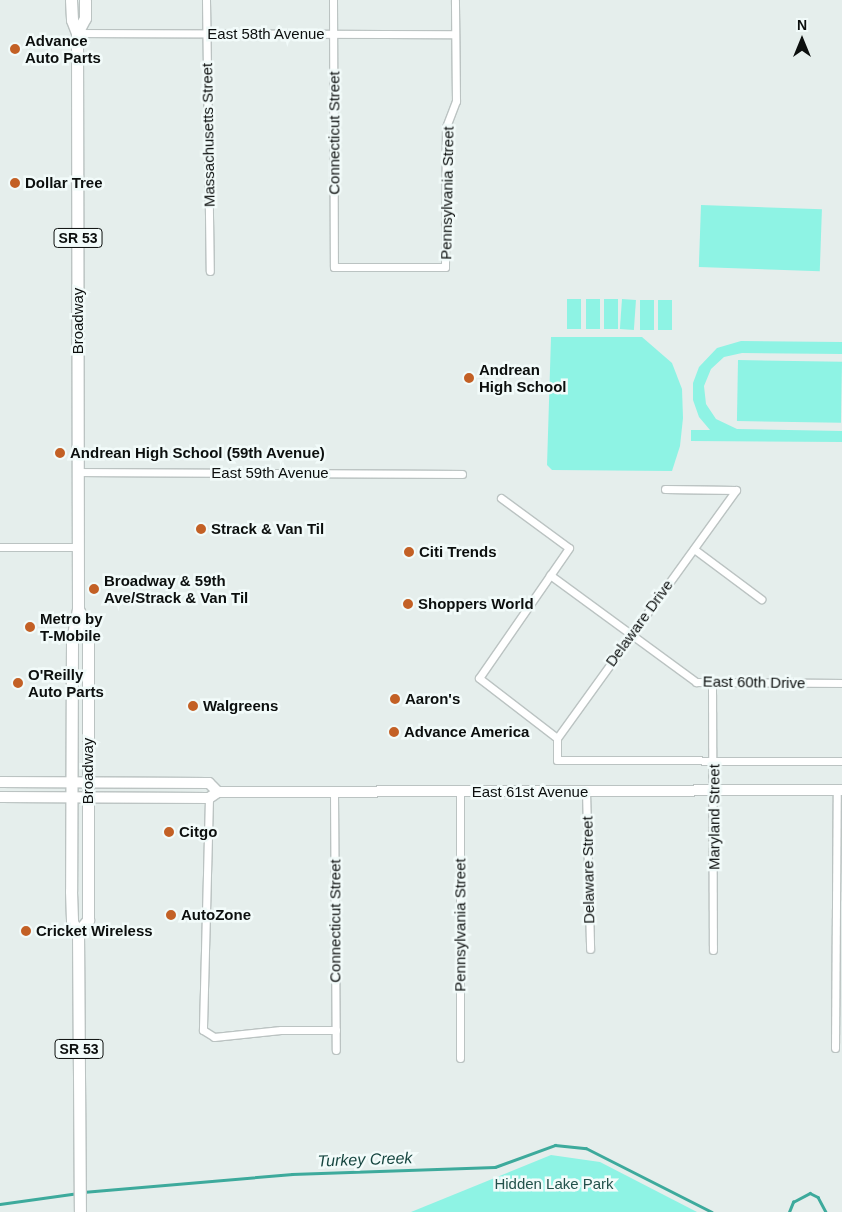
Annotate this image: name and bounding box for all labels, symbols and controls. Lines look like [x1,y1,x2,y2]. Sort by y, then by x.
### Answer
north arrow [777,15,827,65]
text: N [797,17,807,33]
street label: East 58th Avenue [207,25,325,43]
place label: Advance Auto Parts [25,31,101,66]
marker: Advance Auto Parts [9,43,21,55]
street label: Massachusetts Street [198,63,218,207]
street label: Connecticut Street [325,71,343,195]
street label: Pennsylvania Street [437,126,457,260]
place label: Dollar Tree [25,174,103,192]
marker: Dollar Tree [9,177,21,189]
road number: SR 53 [53,227,103,250]
street label: Broadway [69,288,87,354]
place label: Andrean High School [479,360,566,395]
marker: Andrean High School [463,372,475,384]
place label: Andrean High School (59th Avenue) [70,444,325,462]
marker: Andrean High School (59th Avenue) [54,447,66,459]
street label: East 59th Avenue [211,464,329,482]
place label: Strack & Van Til [211,520,324,538]
marker: Strack & Van Til [195,523,207,535]
place label: Citi Trends [419,543,497,561]
marker: Citi Trends [403,546,415,558]
place label: Broadway & 59th Ave/Strack & Van Til [104,571,248,606]
street label: Delaware Drive [602,576,676,670]
marker: Broadway & 59th Ave/Strack & Van Til [88,583,100,595]
place label: Shoppers World [418,595,534,613]
marker: Shoppers World [402,598,414,610]
place label: Metro by T-Mobile [40,609,103,644]
marker: Metro by T-Mobile [24,621,36,633]
place label: O'Reilly Auto Parts [28,665,104,700]
street label: East 60th Drive [703,672,805,692]
marker: O'Reilly Auto Parts [12,677,24,689]
place label: Aaron's [405,690,460,708]
marker: Aaron's [389,693,401,705]
place label: Walgreens [203,697,278,715]
marker: Walgreens [187,700,199,712]
place label: Advance America [404,723,530,741]
marker: Advance America [388,726,400,738]
street label: Broadway [79,738,97,804]
street label: Maryland Street [705,764,723,870]
street label: East 61st Avenue [471,783,589,801]
street label: Delaware Street [578,816,598,924]
place label: Citgo [179,823,217,841]
marker: Citgo [163,826,175,838]
street label: Pennsylvania Street [451,858,469,992]
street label: Connecticut Street [326,859,344,983]
place label: AutoZone [181,906,251,924]
marker: AutoZone [165,909,177,921]
place label: Cricket Wireless [36,922,153,940]
marker: Cricket Wireless [20,925,32,937]
road number: SR 53 [54,1038,104,1060]
water label: Turkey Creek [317,1149,413,1171]
park label: Hidden Lake Park [494,1175,614,1193]

